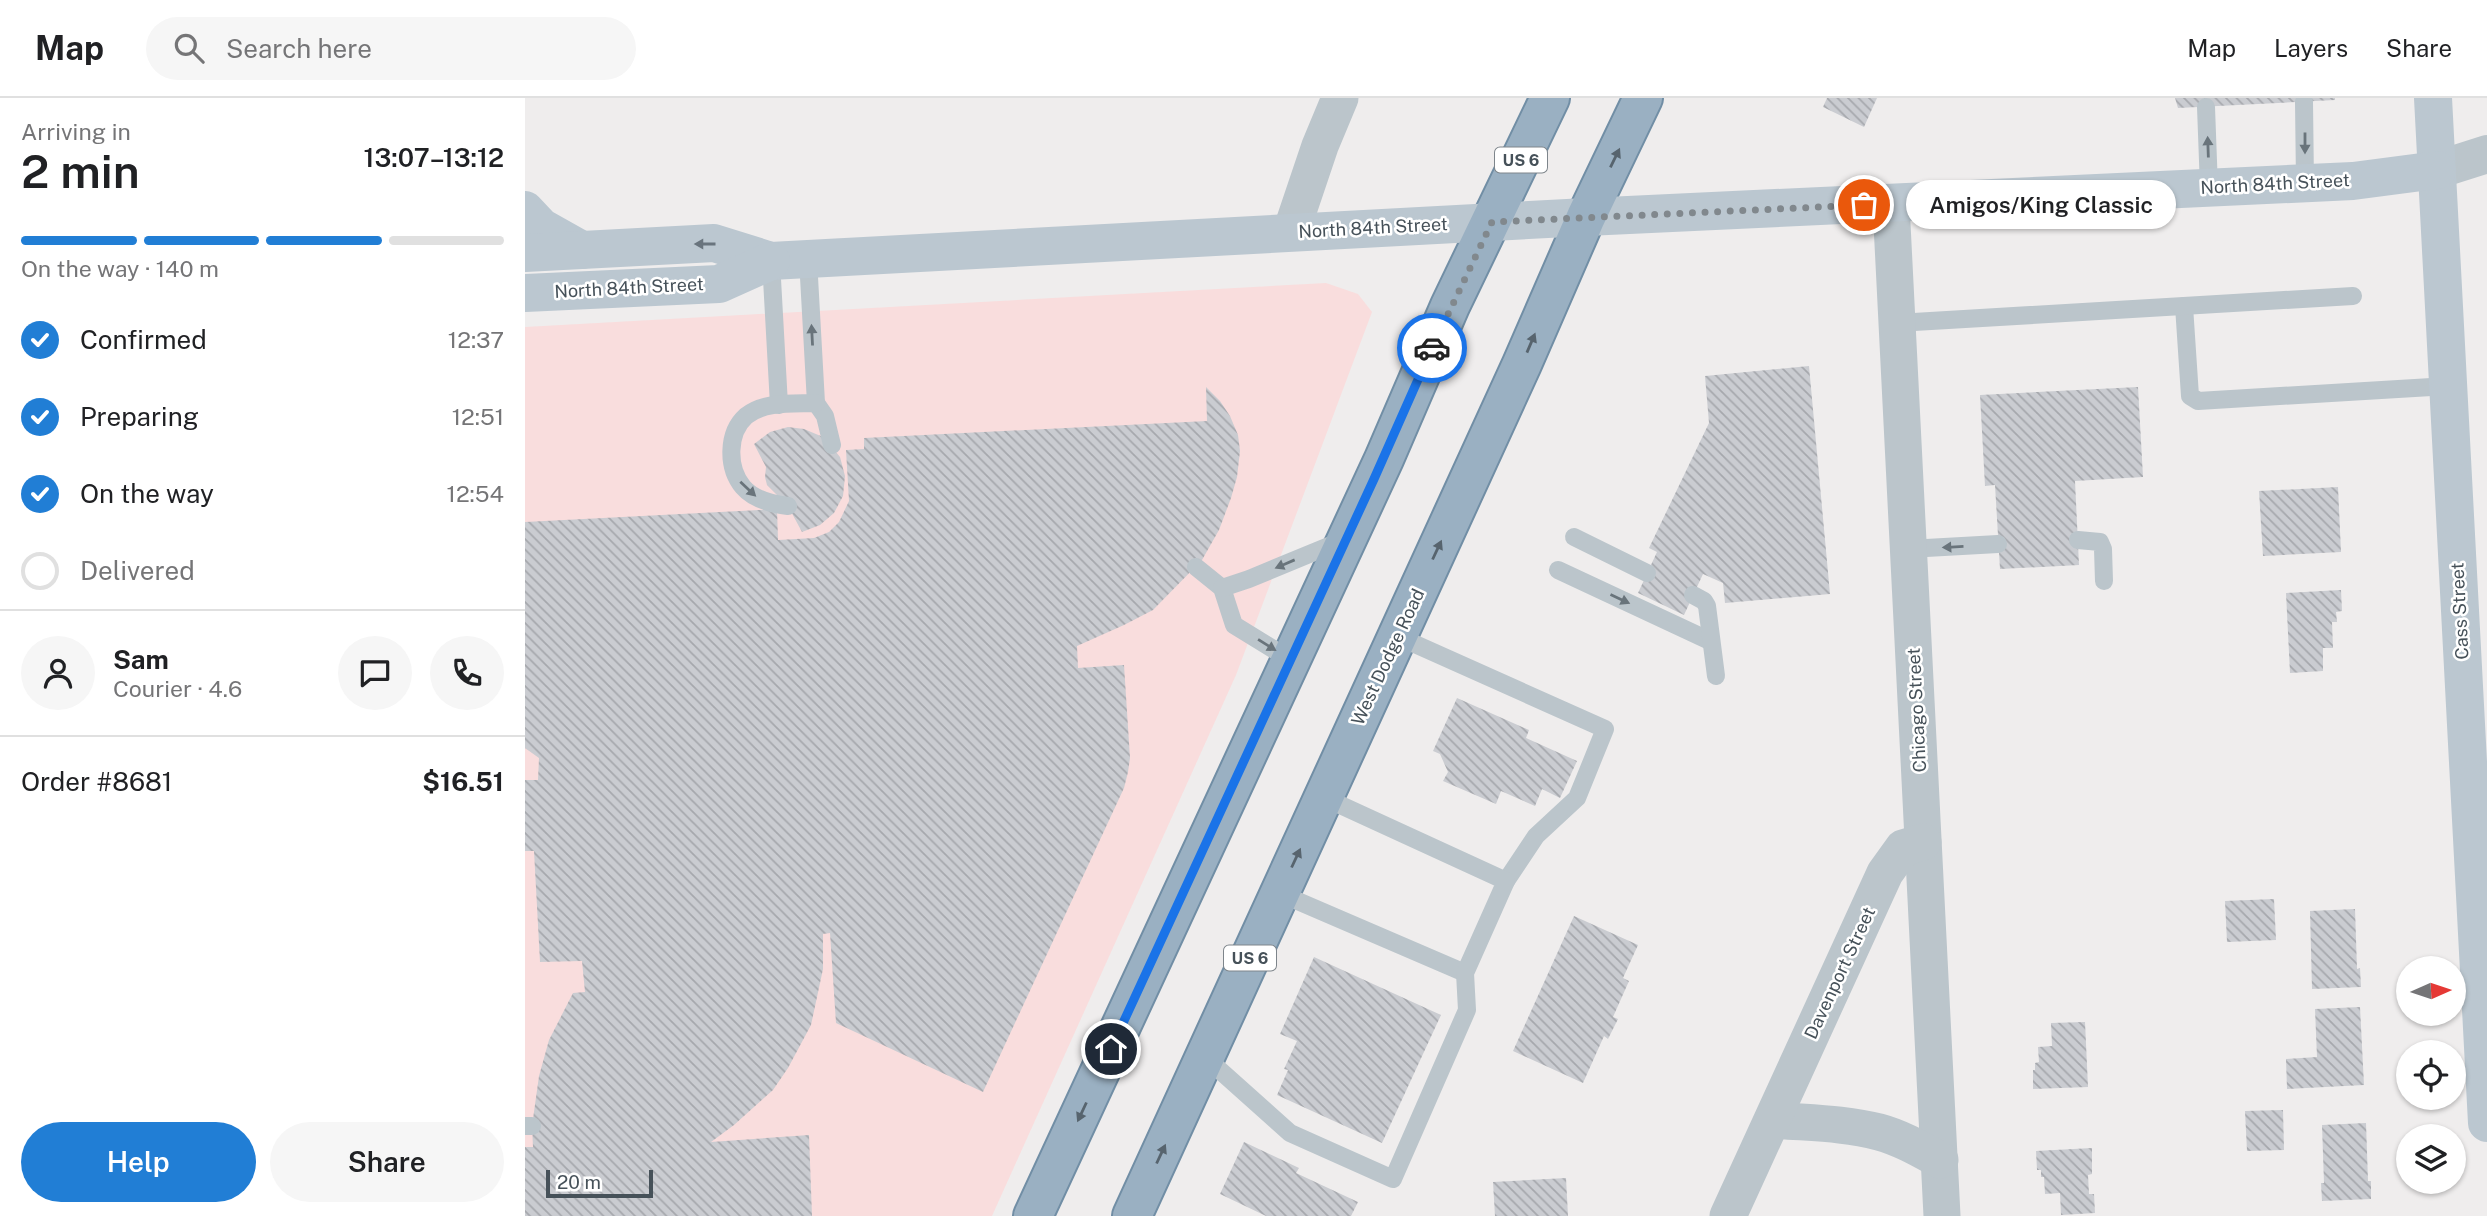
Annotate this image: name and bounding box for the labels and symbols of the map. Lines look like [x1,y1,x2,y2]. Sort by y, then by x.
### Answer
one-way arrow [2299,132,2311,154]
one-way arrow [2202,136,2213,158]
road number: US 6 [1495,148,1547,172]
one-way arrow [1609,148,1620,168]
street label: North 84th Street [2200,169,2350,198]
pin [1834,175,1894,235]
callout: Amigos/King Classic [1906,180,2175,230]
street label: North 84th Street [1298,213,1448,242]
one-way arrow [694,238,716,250]
street label: North 84th Street [554,273,704,302]
courier [1397,313,1467,383]
one-way arrow [807,324,818,346]
one-way arrow [1526,332,1537,353]
one-way arrow [739,481,756,497]
one-way arrow [1431,540,1443,560]
one-way arrow [1942,541,1964,552]
one-way arrow [1274,559,1295,570]
street label: Cass Street [2446,562,2473,660]
street label: West Dodge Road [1347,585,1428,728]
one-way arrow [1610,593,1630,605]
one-way arrow [1257,638,1277,651]
street label: Chicago Street [1903,647,1930,773]
one-way arrow [1290,848,1302,868]
street label: Davenport Street [1800,903,1879,1042]
road number: US 6 [1224,946,1276,971]
north arrow [2396,956,2466,1026]
pin [1081,1019,1141,1079]
one-way arrow [1076,1102,1088,1122]
one-way arrow [1155,1144,1167,1164]
scale bar [546,1167,653,1199]

